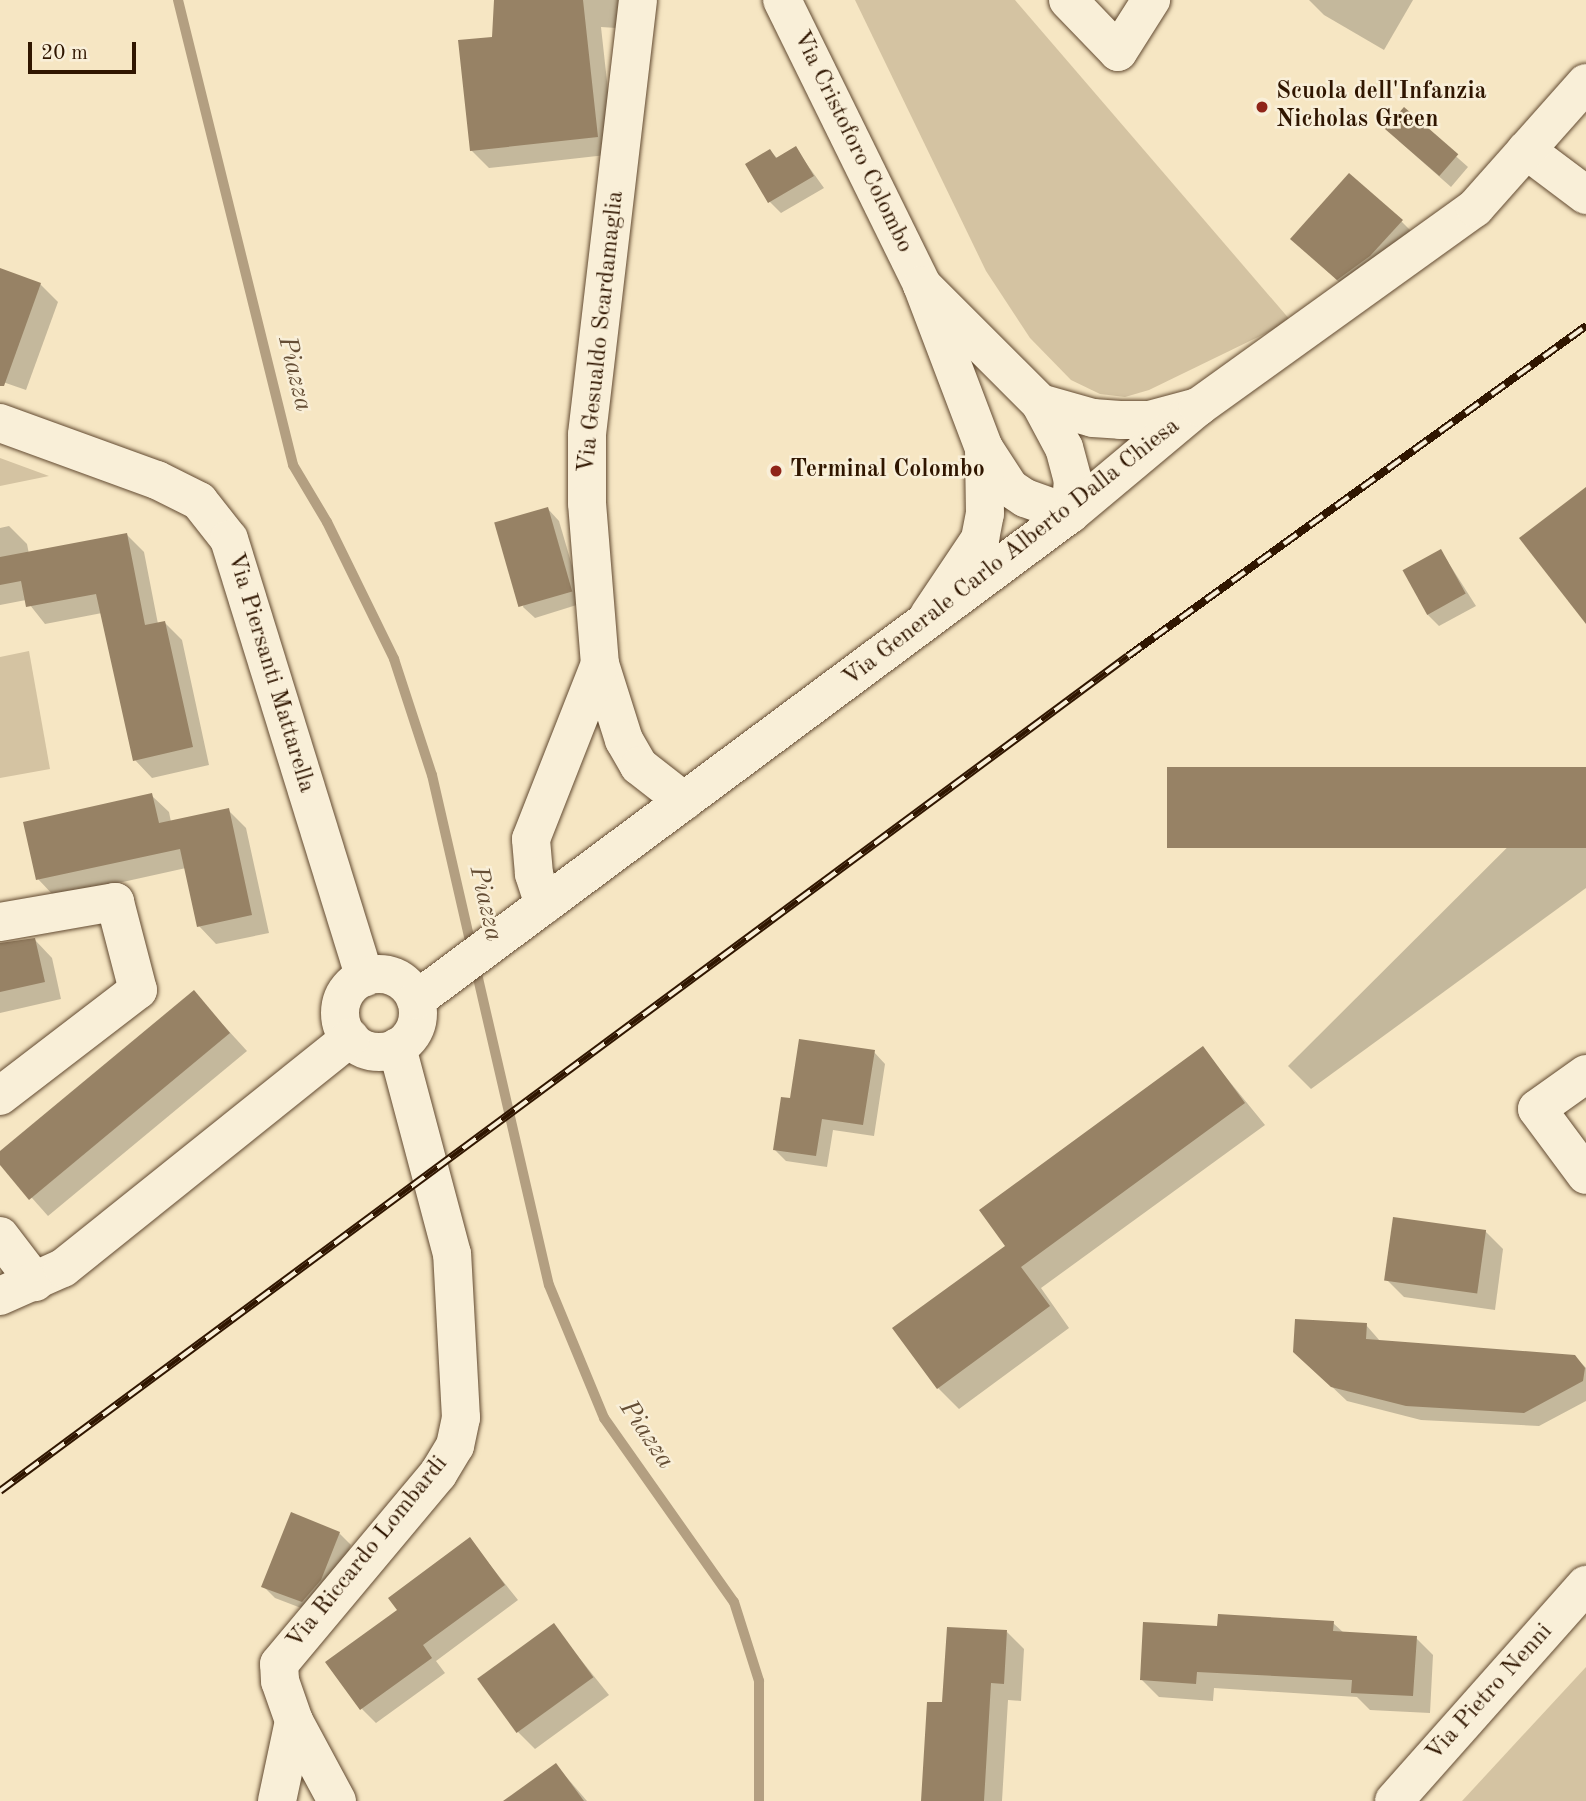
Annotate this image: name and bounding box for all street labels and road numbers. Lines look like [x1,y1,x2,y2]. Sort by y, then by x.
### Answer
street label: Via Cristoforo Colombo [786,26,918,258]
street label: Via Gesualdo Scardamaglia [573,189,631,475]
street label: Via Generale Carlo Alberto Dalla Chiesa [838,412,1186,694]
street label: Via Piersanti Mattarella [220,550,320,796]
street label: Via Riccardo Lombardi [281,1451,455,1655]
street label: Via Pietro Nenni [1421,1618,1559,1768]

